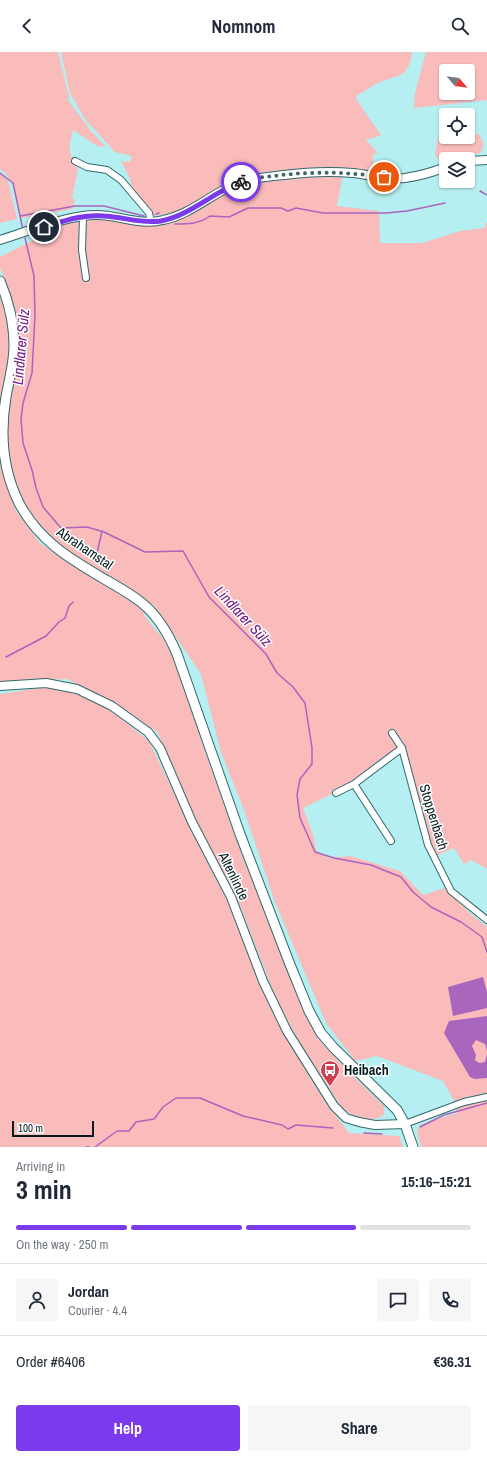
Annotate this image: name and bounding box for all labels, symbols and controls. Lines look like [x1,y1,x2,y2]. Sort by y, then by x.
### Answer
text: Nomnom [212,14,275,39]
icon: back [16,15,38,37]
icon: search [449,15,471,37]
north arrow [439,64,475,100]
map controls [439,64,475,188]
button: locate [439,108,475,144]
button: layers [439,152,475,188]
pin [367,160,401,194]
courier [221,162,261,202]
icon: bag [373,166,395,188]
icon: bike [230,171,252,193]
pin [27,210,61,244]
icon: home [33,216,55,238]
water label: Lindlarer Sülz [7,307,34,386]
street label: Abrahamstal [52,522,117,573]
water label: Lindlarer Sülz [210,581,277,651]
street label: Stoppenbach [416,782,452,852]
street label: Altenlinde [214,848,253,903]
bus stop icon: Heibach [319,1059,341,1087]
place label: Heibach [344,1061,389,1079]
scale bar [12,1119,94,1138]
text: 100 m [18,1121,43,1135]
text: Arriving in [16,1158,65,1175]
text: 15:16–15:21 [401,1171,471,1192]
text: 3 min [16,1172,72,1207]
text: On the way · 250 m [16,1236,108,1253]
button: person [16,1279,58,1321]
button: chat [377,1279,419,1321]
button: phone [429,1279,471,1321]
text: Jordan [68,1281,109,1302]
text: Courier · 4.4 [68,1302,127,1319]
text: Order #6406 [16,1351,85,1372]
text: €36.31 [433,1351,471,1372]
button: Help [16,1405,240,1451]
button: Share [248,1405,471,1451]

